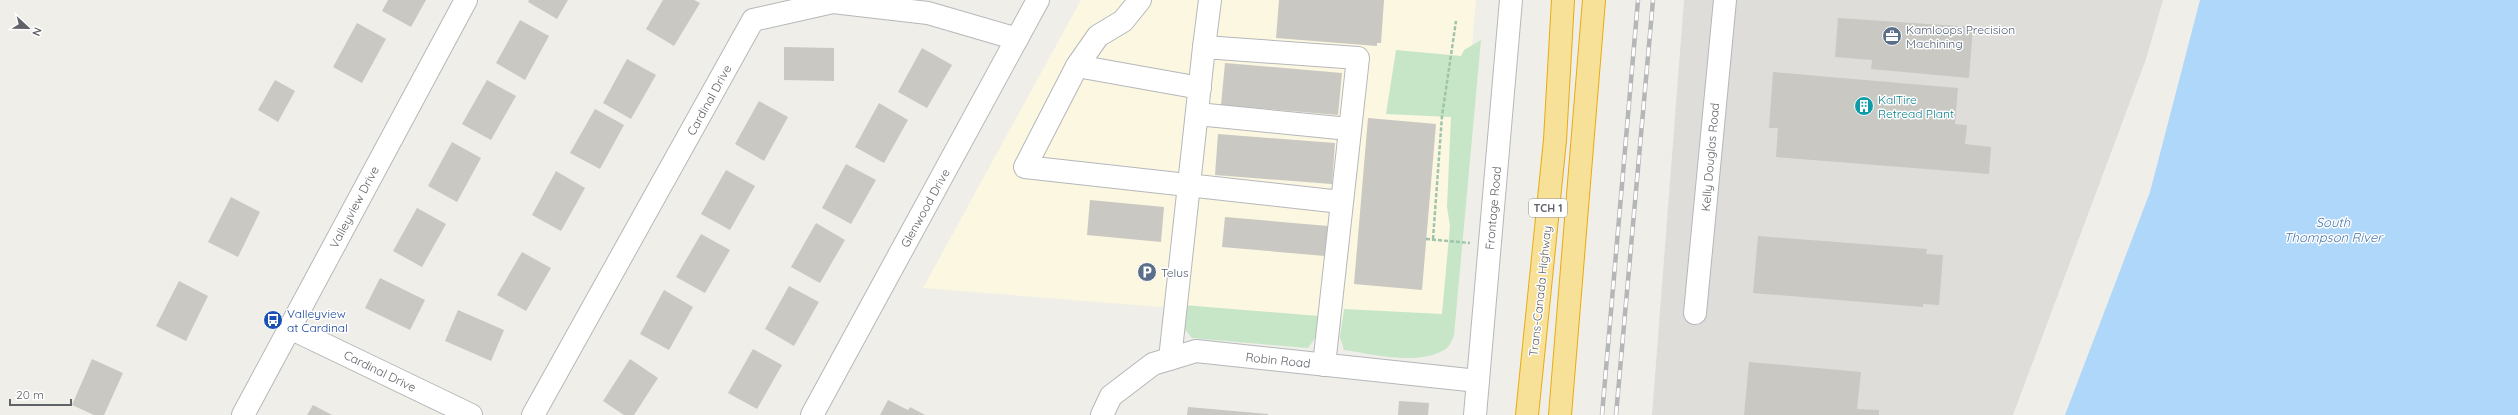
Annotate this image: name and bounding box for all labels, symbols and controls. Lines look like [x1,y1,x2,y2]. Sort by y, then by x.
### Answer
north arrow [8,8,48,48]
place label: Kamloops Precision Machining [1906,22,2015,51]
text: N [29,25,45,38]
office icon: Kamloops Precision Machining [1881,25,1903,47]
street label: Cardinal Drive [683,62,735,138]
place label: KalTire Retread Plant [1878,92,1954,121]
building icon: KalTire Retread Plant [1853,95,1875,117]
street label: Kelly Douglas Road [1698,102,1722,212]
street label: Valleyview Drive [326,163,382,251]
street label: Glenwood Drive [897,166,953,250]
street label: Frontage Road [1482,166,1504,250]
road number: TCH 1 [1529,199,1567,217]
water label: South Thompson River [2284,214,2384,245]
street label: Trans-Canada Highway [1526,225,1554,357]
parking icon: Telus [1136,261,1158,283]
place label: Telus [1161,265,1189,280]
place label: Valleyview at Cardinal [287,306,348,335]
bus stop icon: Valleyview at Cardinal [262,309,284,331]
street label: Cardinal Drive [341,347,419,395]
street label: Robin Road [1245,349,1311,371]
scale bar [10,381,71,407]
text: 20 m [16,387,44,402]

